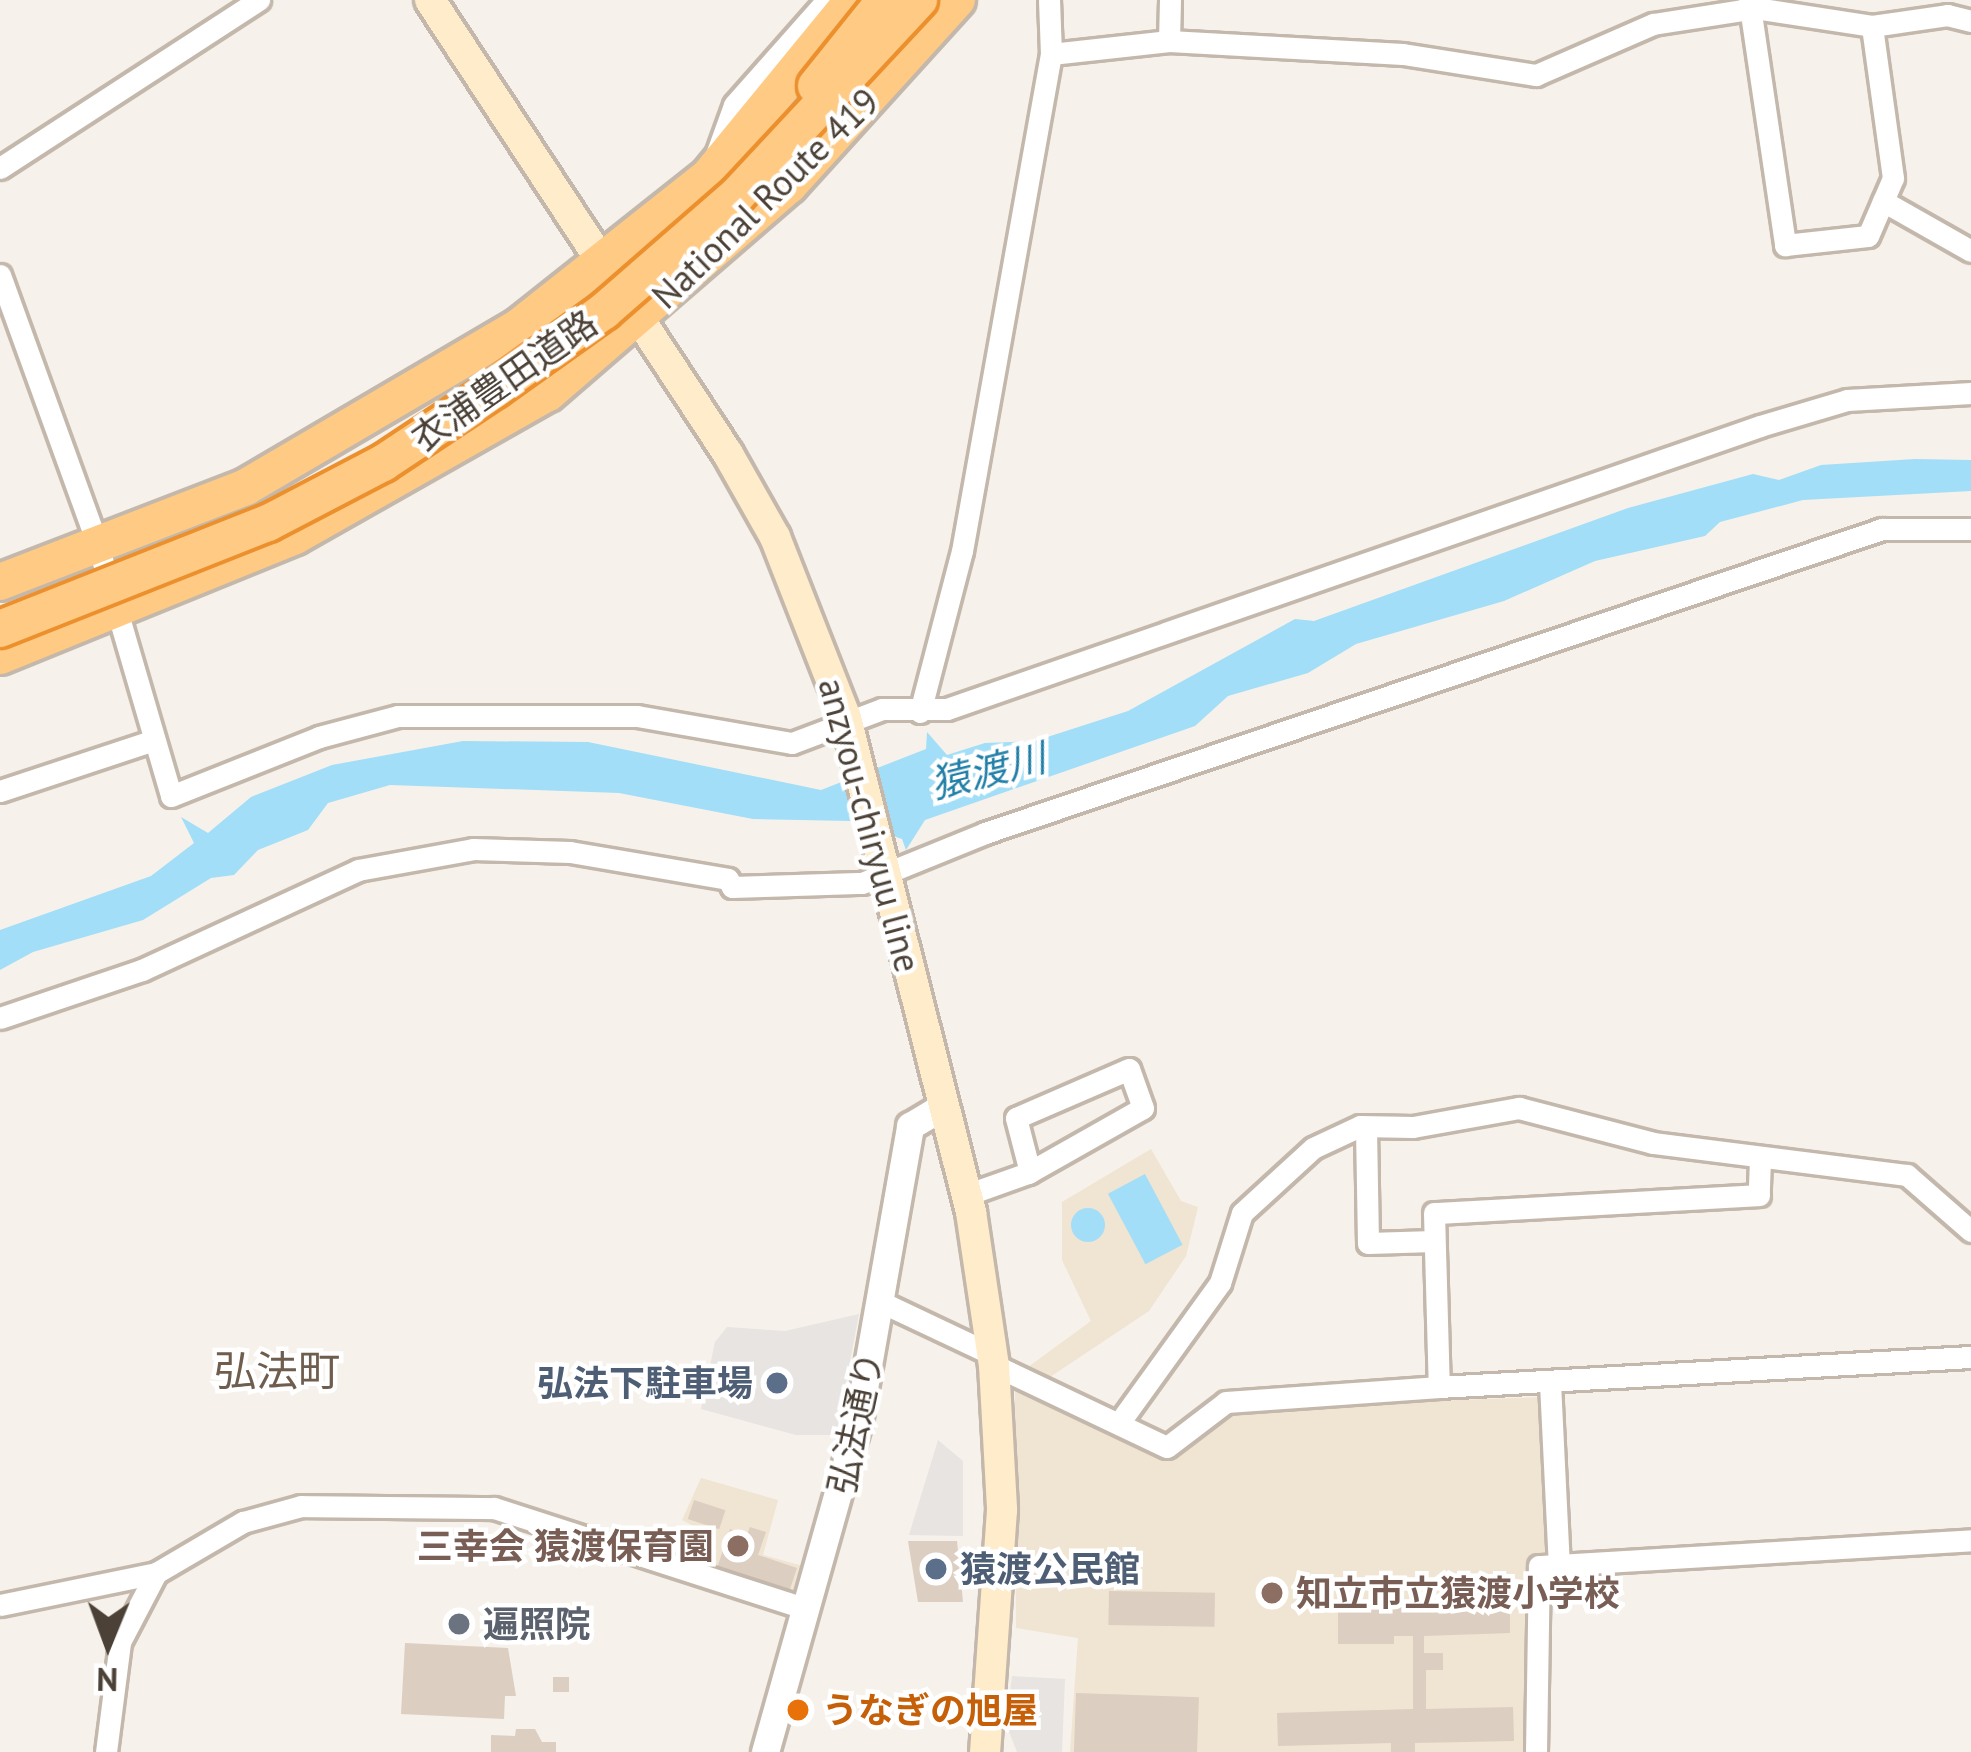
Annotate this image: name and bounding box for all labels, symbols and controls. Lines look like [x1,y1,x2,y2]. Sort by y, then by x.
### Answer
street label: National Route 419 [643,79,887,317]
street label: 衣浦豊田道路 [403,300,605,460]
street label: anzyou-chiryuu line [810,673,930,977]
water label: 猿渡川 [926,734,1050,808]
district label: 弘法町 [214,1346,340,1396]
street label: 弘法通り [819,1348,891,1498]
place label: 弘法下駐車場 [537,1361,753,1405]
marker: 弘法下駐車場 [764,1370,790,1396]
place label: 三幸会 猿渡保育園 [417,1524,714,1568]
marker: 三幸会 猿渡保育園 [725,1533,751,1559]
place label: 猿渡公民館 [960,1547,1140,1591]
marker: 猿渡公民館 [923,1556,949,1582]
place label: 知立市立猿渡小学校 [1296,1571,1620,1615]
marker: 知立市立猿渡小学校 [1259,1580,1285,1606]
north arrow [48,1584,168,1704]
place label: 遍照院 [483,1602,591,1646]
marker: 遍照院 [446,1611,472,1637]
text: N [96,1659,119,1702]
place label: うなぎの旭屋 [822,1688,1038,1732]
marker: うなぎの旭屋 [785,1697,811,1723]

